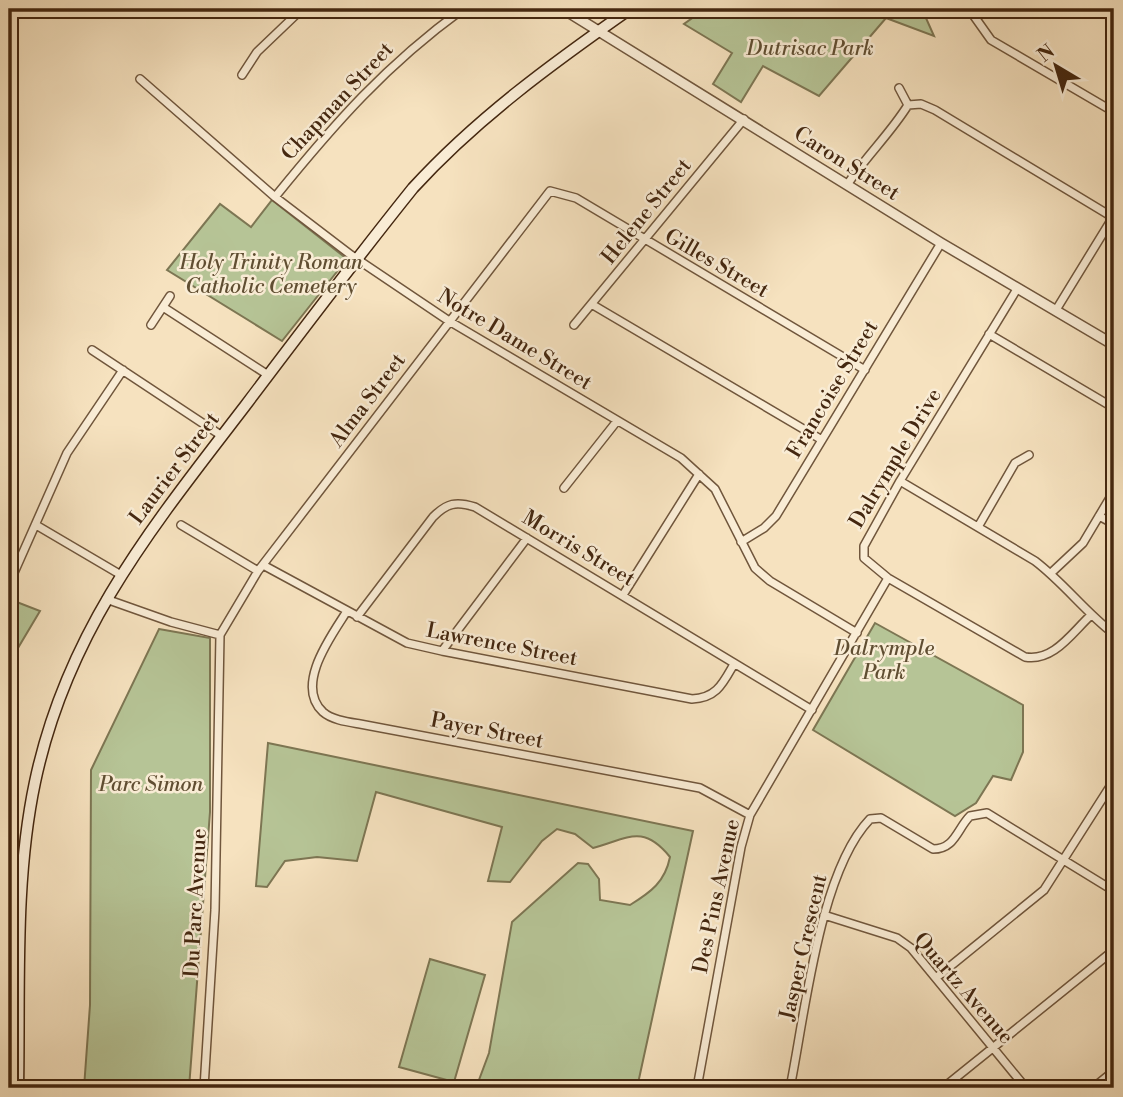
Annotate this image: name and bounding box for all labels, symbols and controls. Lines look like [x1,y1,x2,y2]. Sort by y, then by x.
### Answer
north arrow [1021,32,1092,102]
park label: Dutrisac Park [745,36,874,62]
street label: Chapman Street [276,37,400,166]
text: N [1033,39,1059,67]
street label: Caron Street [789,121,905,207]
street label: Helene Street [596,153,698,270]
street label: Gilles Street [660,224,774,304]
park label: Holy Trinity Roman Catholic Cemetery [178,250,363,300]
street label: Notre Dame Street [433,283,597,397]
street label: Francoise Street [781,315,885,463]
street label: Alma Street [323,348,412,454]
street label: Dalrymple Drive [844,384,948,533]
street label: Laurier Street [124,407,226,530]
street label: Morris Street [517,505,640,593]
street label: Lawrence Street [424,618,580,672]
park label: Dalrymple Park [833,636,934,686]
street label: Payer Street [428,707,546,755]
park label: Parc Simon [98,772,204,798]
street label: Des Pins Avenue [688,817,746,976]
street label: Du Parc Avenue [179,828,213,978]
street label: Jasper Crescent [774,871,834,1024]
street label: Quartz Avenue [908,927,1019,1050]

